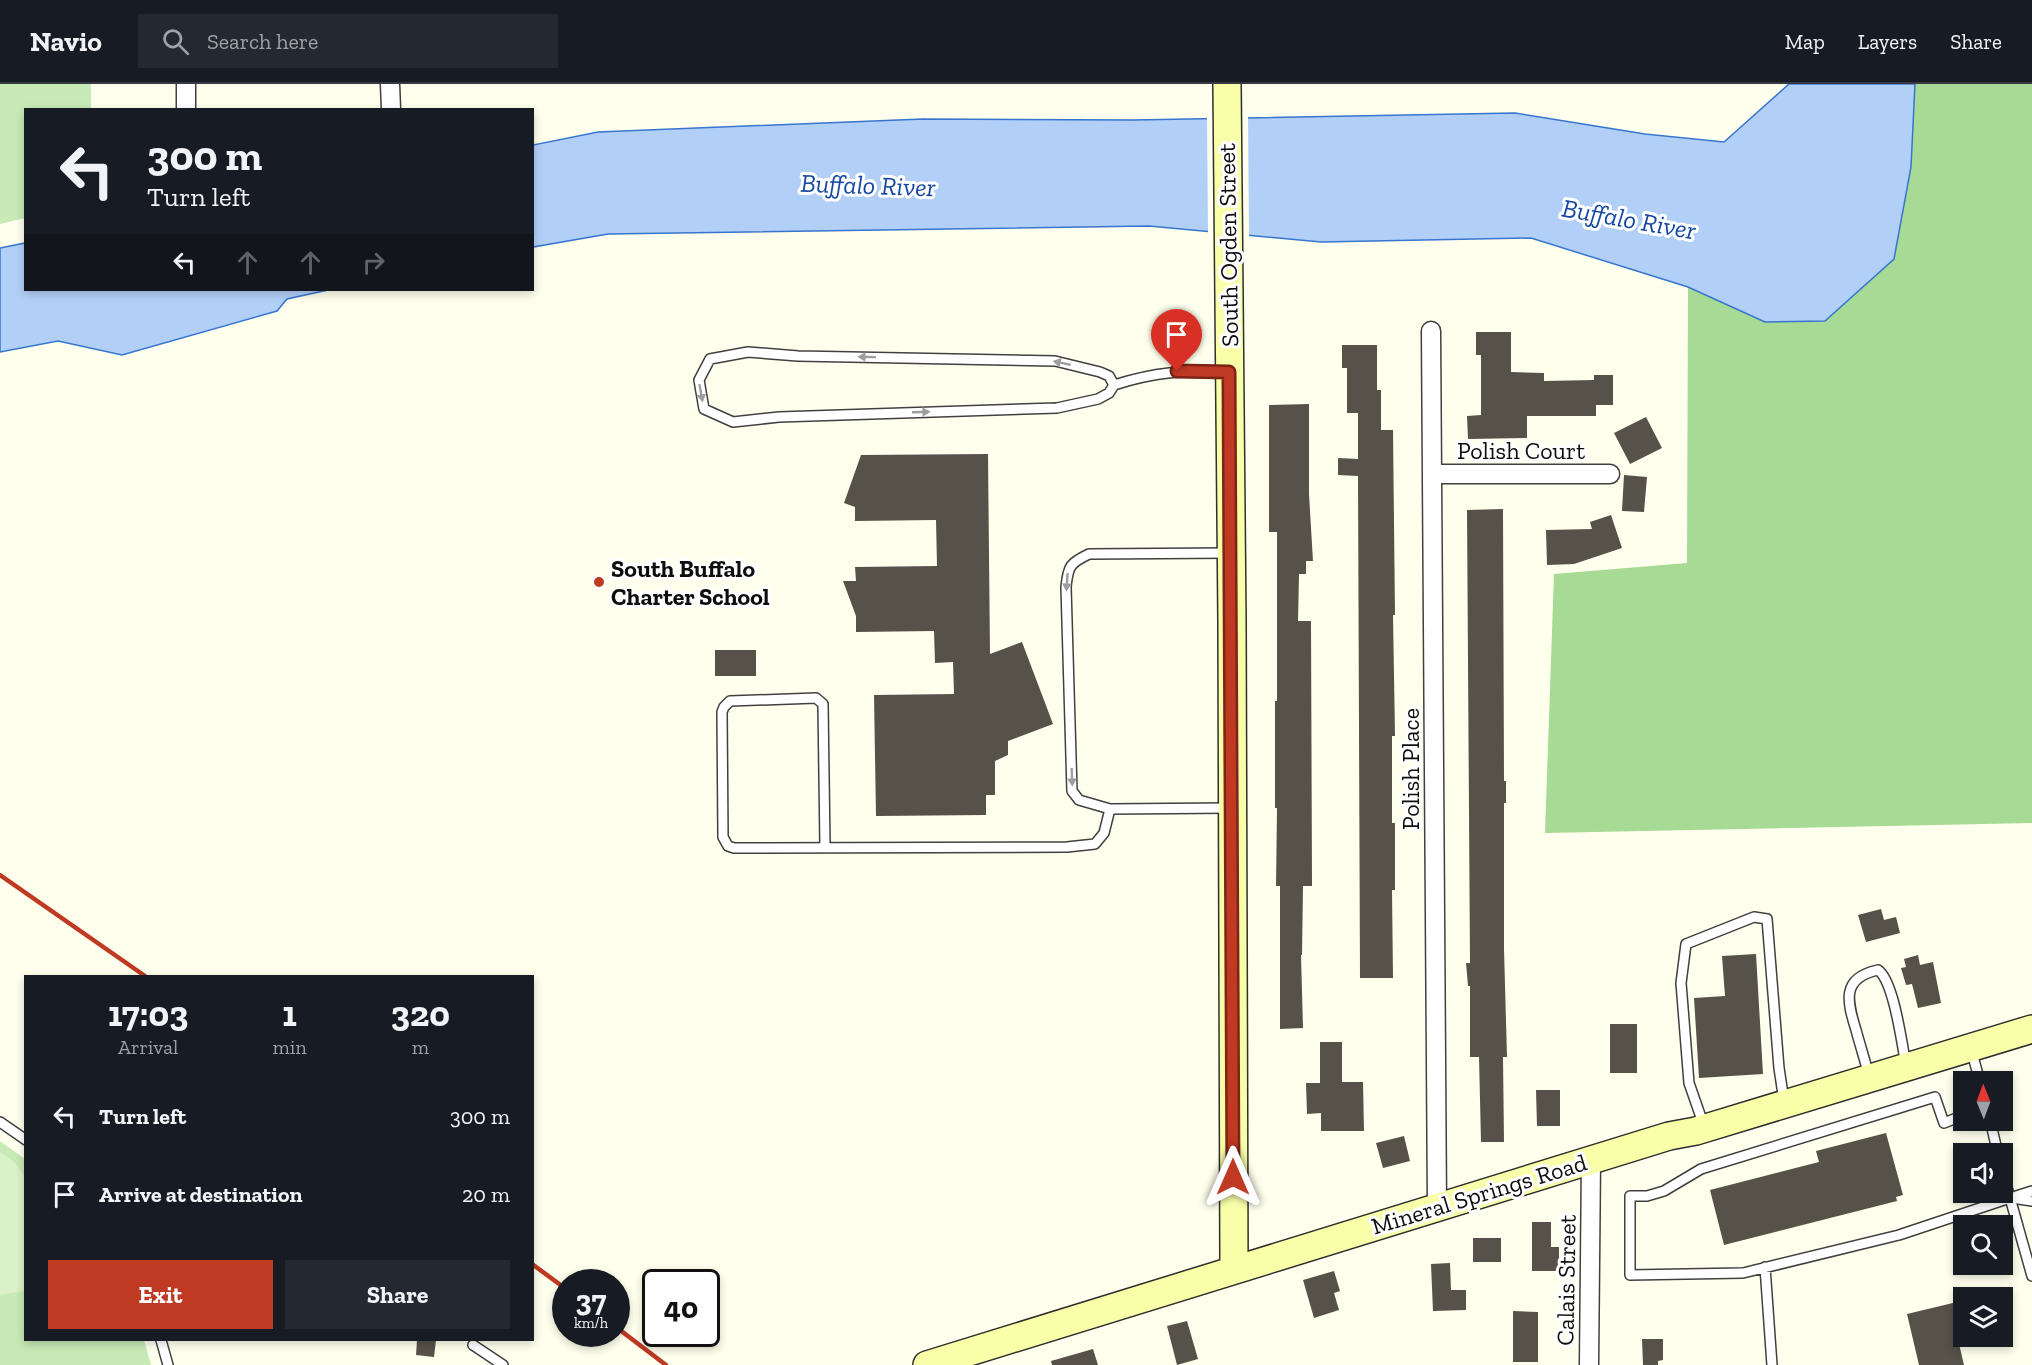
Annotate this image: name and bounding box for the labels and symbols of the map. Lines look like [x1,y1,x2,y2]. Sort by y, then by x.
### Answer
street label: South Ogden Street [1212,143,1244,347]
water label: Buffalo River [800,167,936,203]
water label: Buffalo River [1560,192,1698,247]
pin [1151,309,1202,371]
one-way arrow [858,352,877,362]
one-way arrow [1052,358,1071,367]
one-way arrow [697,383,706,402]
one-way arrow [911,408,930,417]
street label: Polish Court [1457,436,1585,465]
place label: South Buffalo Charter School [611,554,770,611]
one-way arrow [1062,572,1071,591]
marker: South Buffalo Charter School [592,575,606,589]
street label: Polish Place [1396,708,1425,830]
one-way arrow [1067,767,1076,786]
north arrow [1953,1071,2013,1131]
position arrow [1201,1145,1265,1209]
street label: Mineral Springs Road [1368,1147,1590,1241]
street label: Calais Street [1550,1214,1582,1346]
speed limit sign: 40 [642,1269,720,1347]

